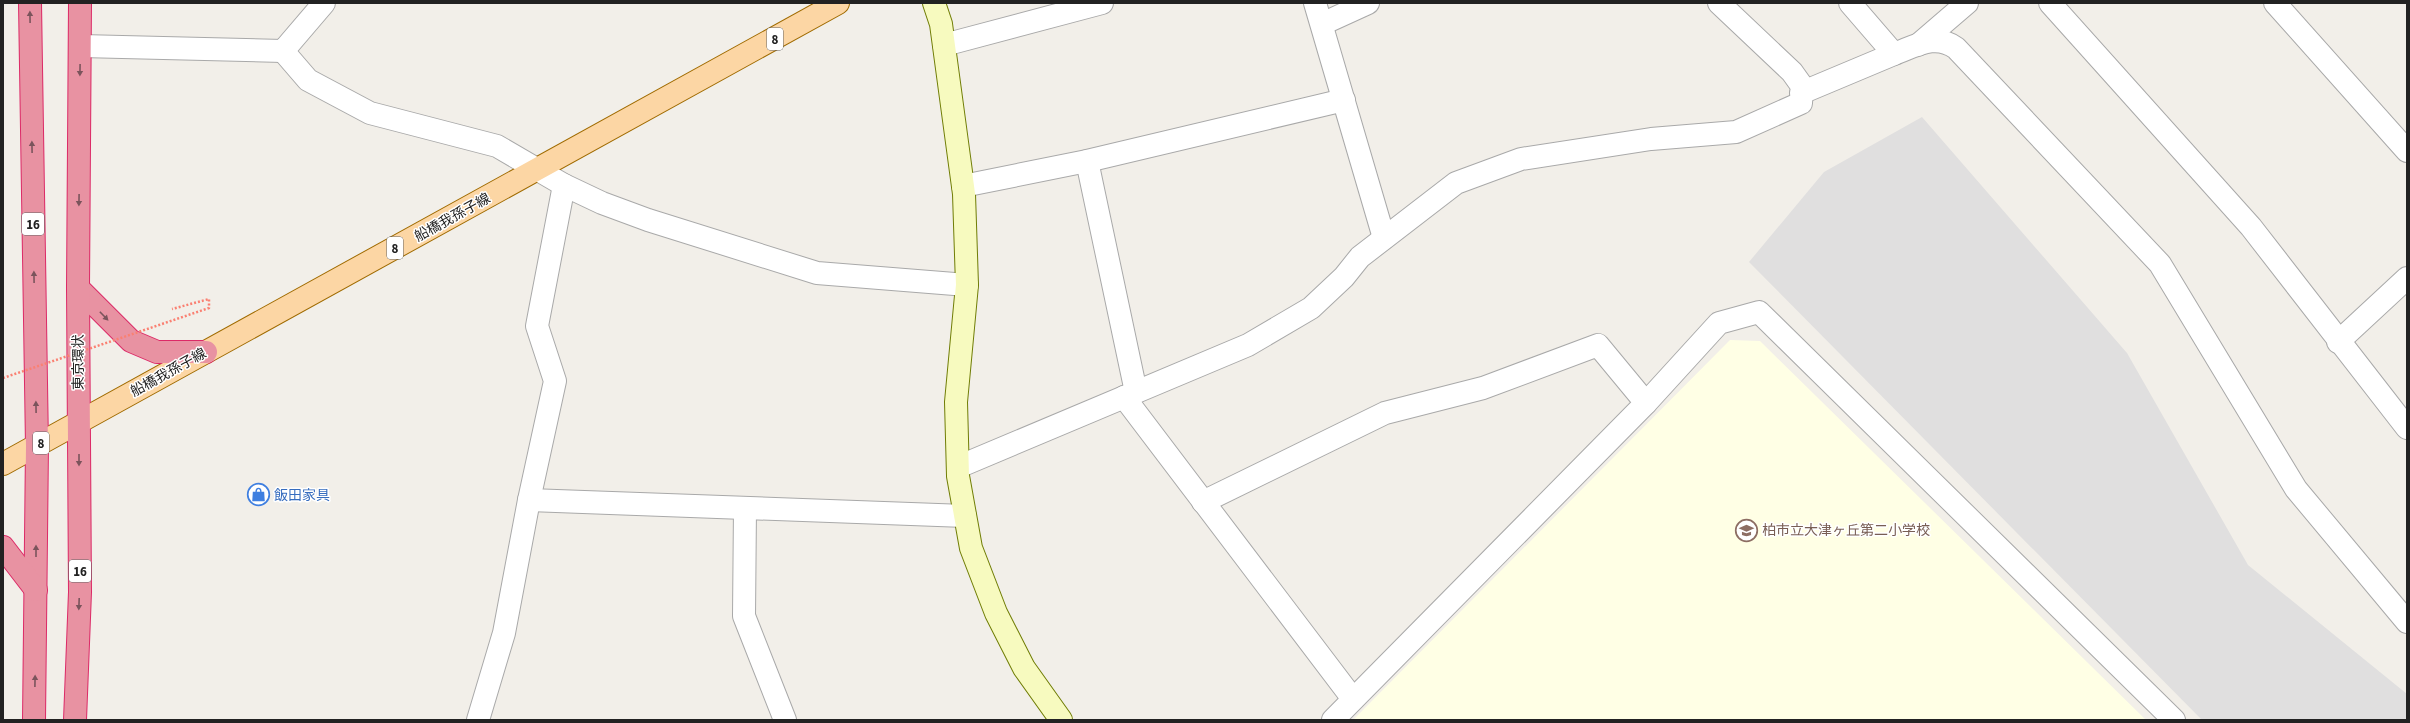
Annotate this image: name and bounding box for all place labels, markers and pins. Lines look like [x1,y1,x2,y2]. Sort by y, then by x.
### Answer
shop icon: 飯田家具 [246,482,272,508]
place label: 飯田家具 [274,486,330,506]
school or university icon: 柏市立大津ヶ丘第二小学校 [1734,517,1760,543]
place label: 柏市立大津ヶ丘第二小学校 [1762,521,1930,541]

